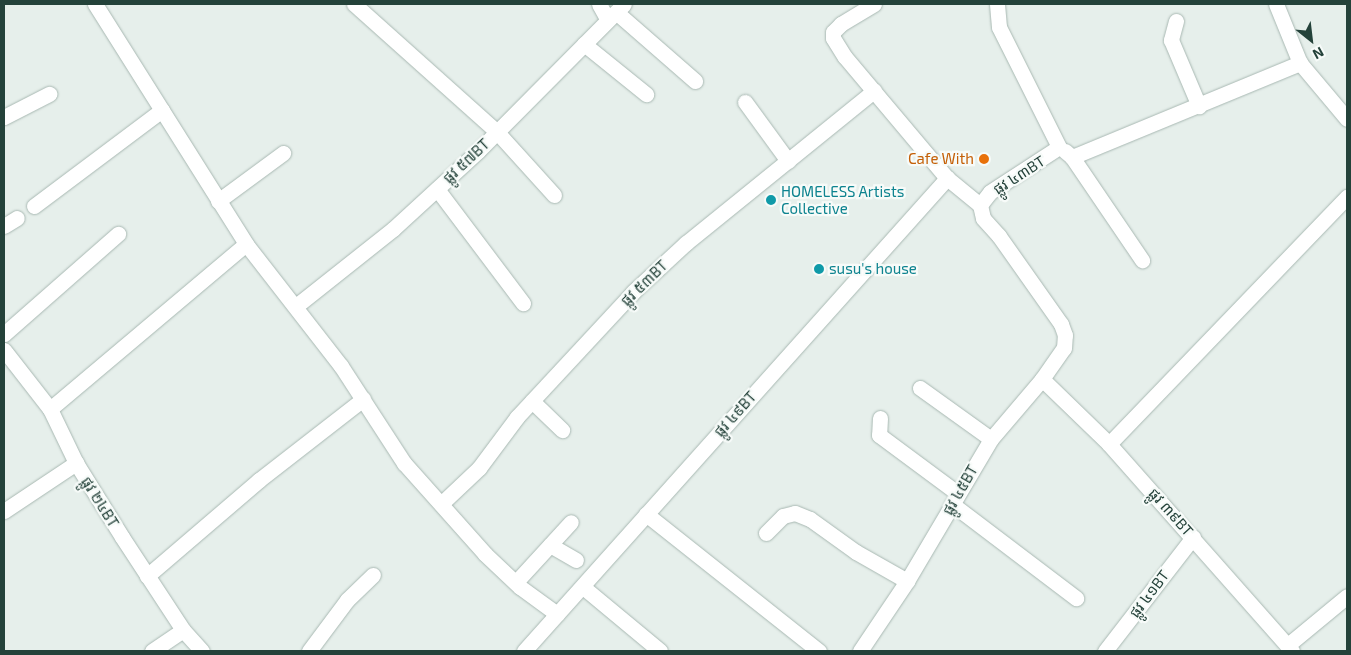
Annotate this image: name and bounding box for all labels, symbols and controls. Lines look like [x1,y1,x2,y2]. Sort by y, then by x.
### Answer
north arrow [1286,15,1336,65]
text: N [1310,44,1327,63]
street label: ផ្លូវ ៥៧BT [439,135,493,187]
place label: Cafe With [908,150,974,168]
street label: ផ្លូវ ៤៣BT [990,152,1048,198]
marker: Cafe With [978,153,990,165]
place label: HOMELESS Artists Collective [781,182,905,217]
marker: HOMELESS Artists Collective [765,194,777,206]
street label: ផ្លូវ ៥៣BT [617,256,671,310]
place label: susu's house [829,260,917,278]
marker: susu's house [813,263,825,275]
street label: ផ្លូវ ៤៩BT [710,388,760,440]
street label: ផ្លូវ ៤៥BT [939,462,981,518]
street label: ផ្លូវ ២៤BT [77,473,123,531]
street label: ផ្លូវ ៣៩BT [1145,484,1197,540]
street label: ផ្លូវ ៤១BT [1125,567,1173,621]

